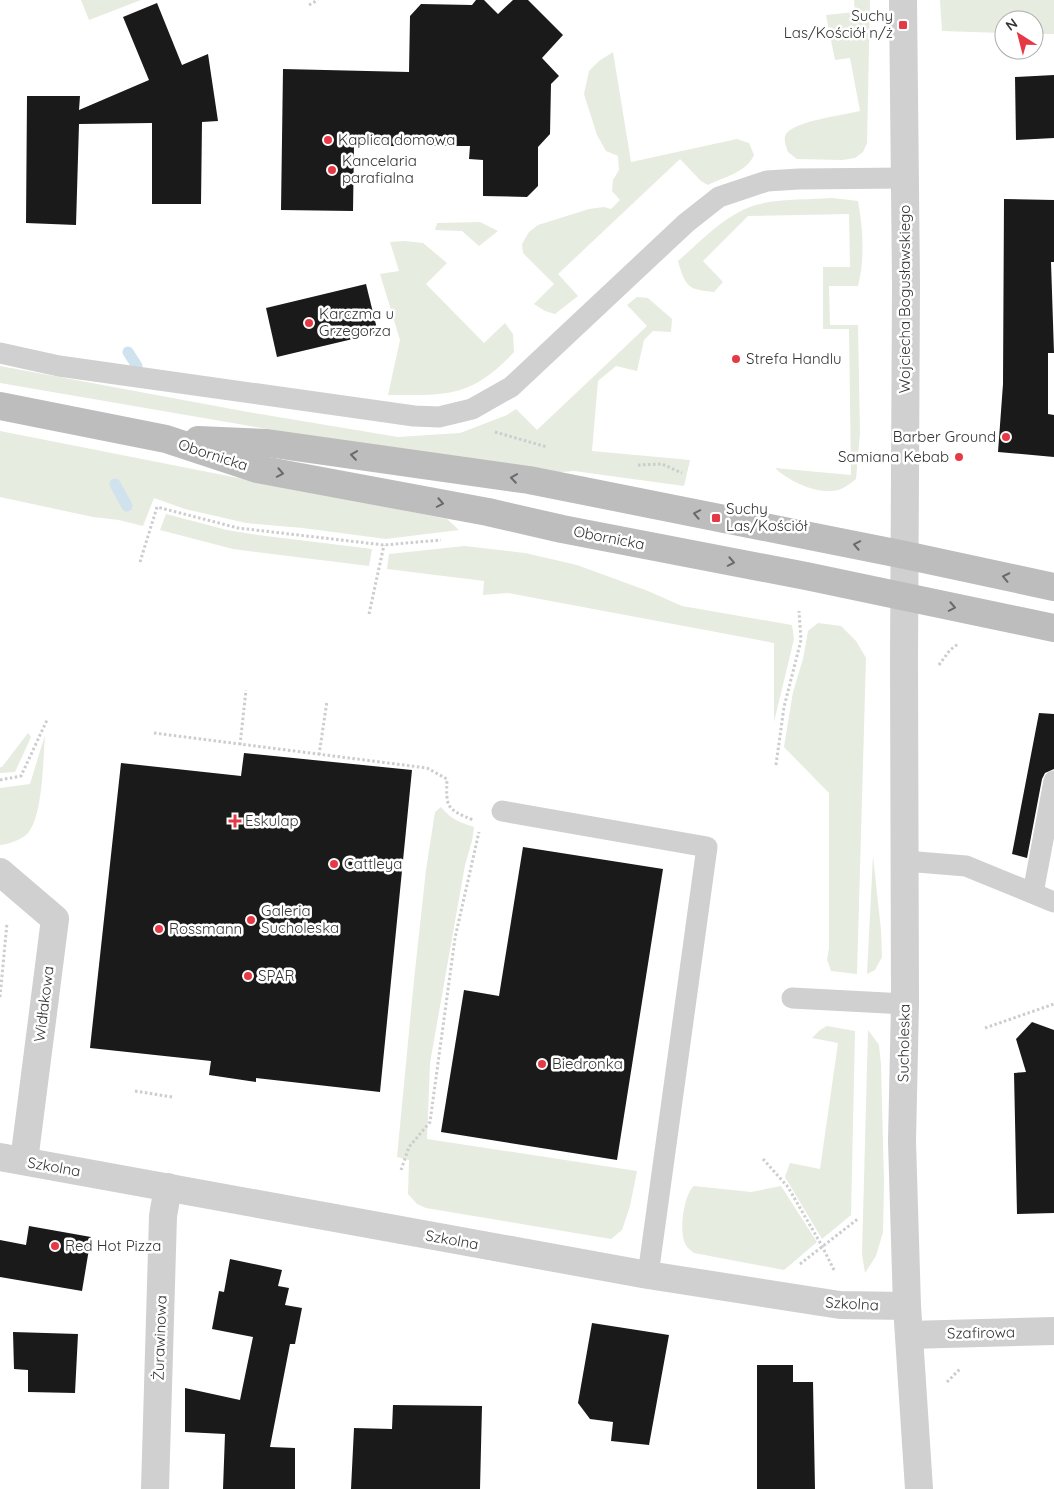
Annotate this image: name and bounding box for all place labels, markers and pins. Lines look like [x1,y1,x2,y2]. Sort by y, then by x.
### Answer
place label: Suchy Las/Kościół n/ż [784,6,893,42]
marker: Suchy Las/Kościół n/ż [897,19,909,31]
place label: Kaplica domowa [338,130,455,149]
marker: Kaplica domowa [322,134,334,146]
place label: Kancelaria parafialna [342,151,417,187]
marker: Kancelaria parafialna [326,164,338,176]
place label: Karczma u Grzegorza [319,304,394,340]
marker: Karczma u Grzegorza [303,317,315,329]
place label: Strefa Handlu [746,349,842,368]
marker: Strefa Handlu [730,353,742,365]
place label: Barber Ground [893,427,996,446]
marker: Barber Ground [1000,431,1012,443]
place label: Samiana Kebab [838,447,949,466]
marker: Samiana Kebab [953,451,965,463]
place label: Suchy Las/Kościół [726,499,808,535]
marker: Suchy Las/Kościół [710,512,722,524]
place label: Eskulap [245,811,299,830]
marker: Eskulap [229,815,241,827]
place label: Cattleya [344,854,402,873]
marker: Cattleya [328,858,340,870]
place label: Galeria Sucholeska [261,901,339,937]
marker: Galeria Sucholeska [245,914,257,926]
place label: Rossmann [169,919,242,938]
marker: Rossmann [153,923,165,935]
place label: SPAR [258,966,295,985]
marker: SPAR [242,970,254,982]
place label: Biedronka [552,1054,623,1073]
marker: Biedronka [536,1058,548,1070]
place label: Red Hot Pizza [65,1236,161,1255]
marker: Red Hot Pizza [49,1240,61,1252]

